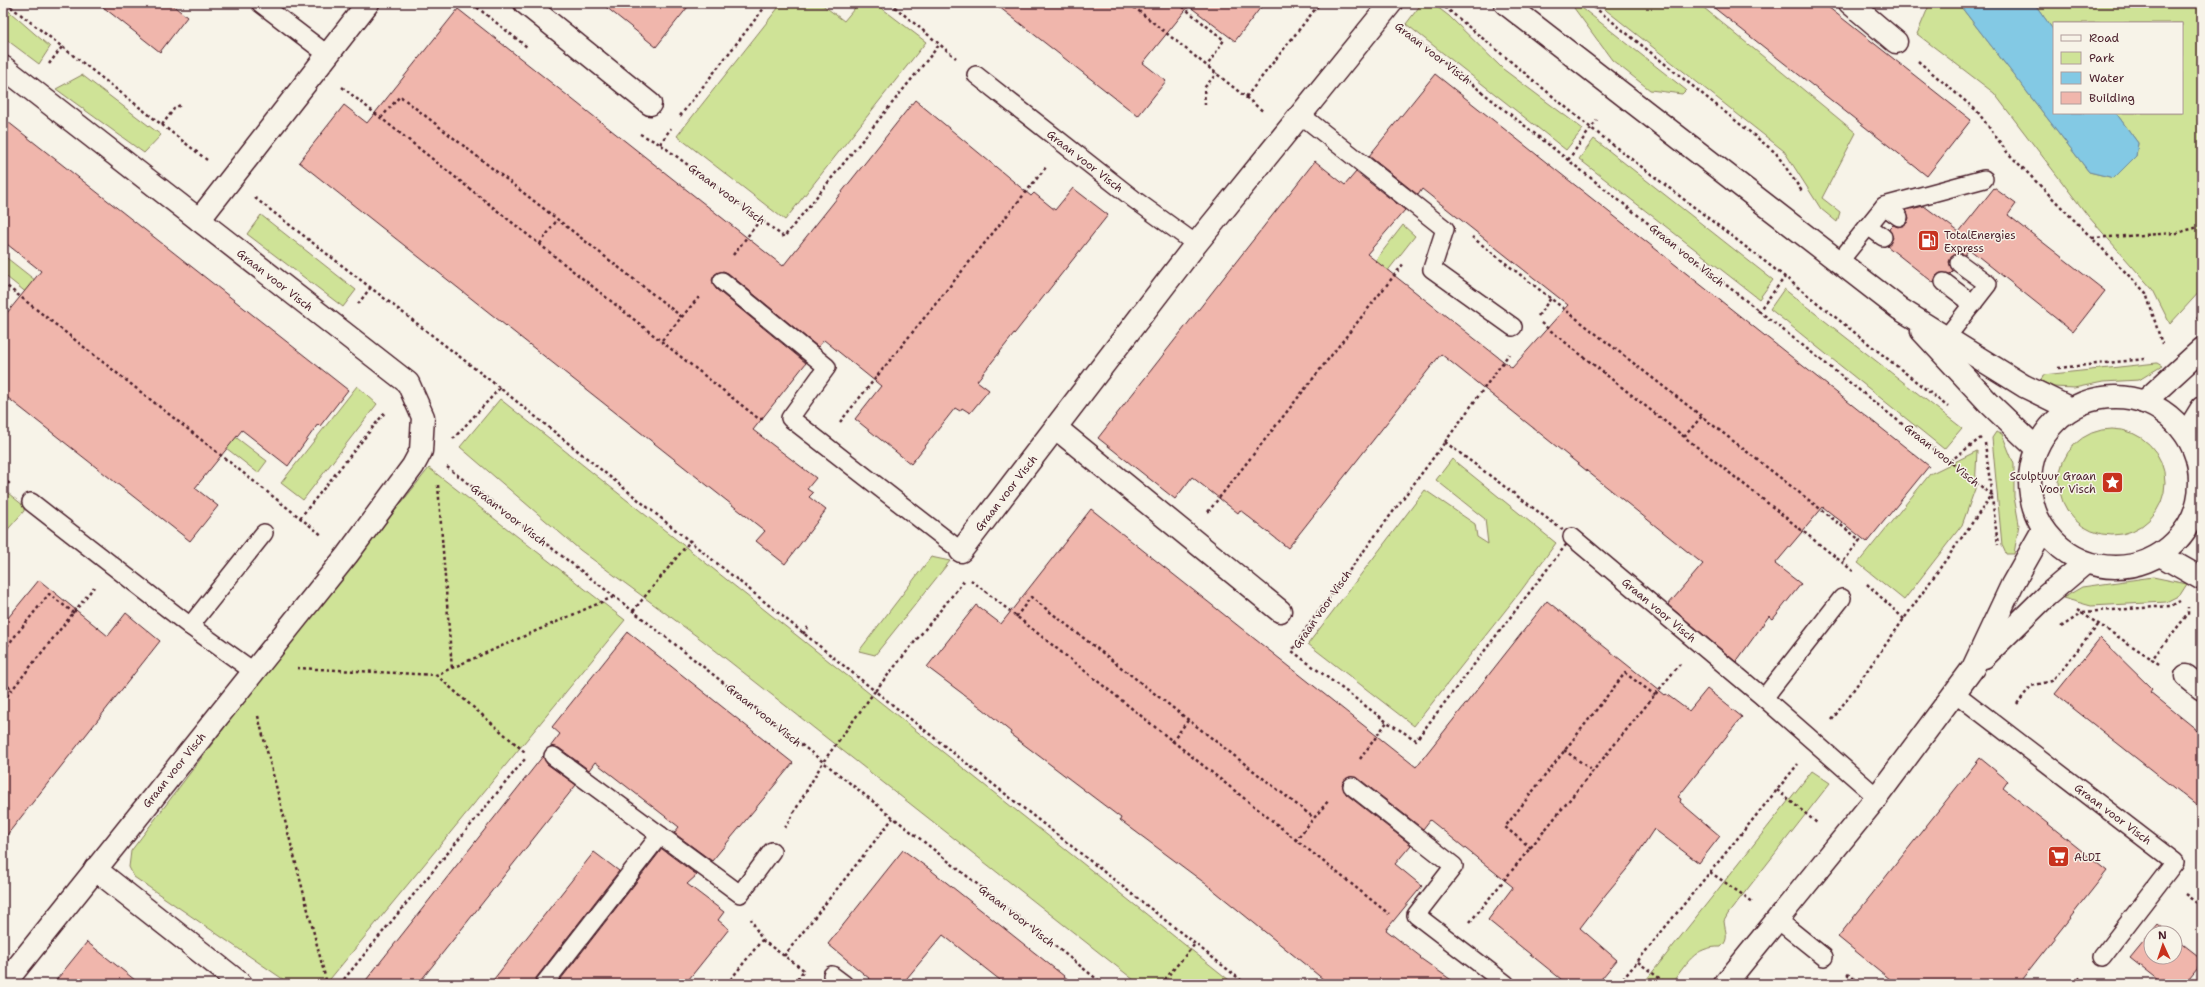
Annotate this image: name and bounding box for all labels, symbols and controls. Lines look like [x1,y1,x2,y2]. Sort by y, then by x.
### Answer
street label: Graan voor Visch [1392,19,1474,88]
legend [2053,22,2183,114]
text: Road [2089,30,2120,46]
text: Park [2089,50,2115,66]
text: Water [2089,70,2125,86]
text: Building [2089,90,2135,106]
street label: Graan voor Visch [1044,127,1126,196]
street label: Graan voor Visch [685,160,768,228]
street label: Graan voor Visch [1646,220,1728,290]
fuel station icon: TotalEnergies Express [1915,228,1941,254]
place label: TotalEnergies Express [1944,228,2016,256]
street label: Graan voor Visch [234,246,316,315]
street label: Graan voor Visch [1901,420,1983,490]
street label: Graan voor Visch [972,452,1041,534]
place label: Sculptuur Graan Voor Visch [2010,469,2096,497]
place icon: Sculptuur Graan Voor Visch [2099,469,2125,495]
street label: Graan voor Visch [468,481,550,550]
street label: Graan voor Visch [1290,567,1355,652]
street label: Graan voor Visch [1618,575,1699,646]
street label: Graan voor Visch [723,680,805,750]
street label: Graan voor Visch [139,729,209,811]
street label: Graan voor Visch [2071,780,2154,848]
supermarket icon: ALDI [2045,844,2071,870]
place label: ALDI [2074,850,2101,865]
street label: Graan voor Visch [976,882,1058,951]
north arrow [2143,925,2183,965]
text: N [2158,928,2168,943]

